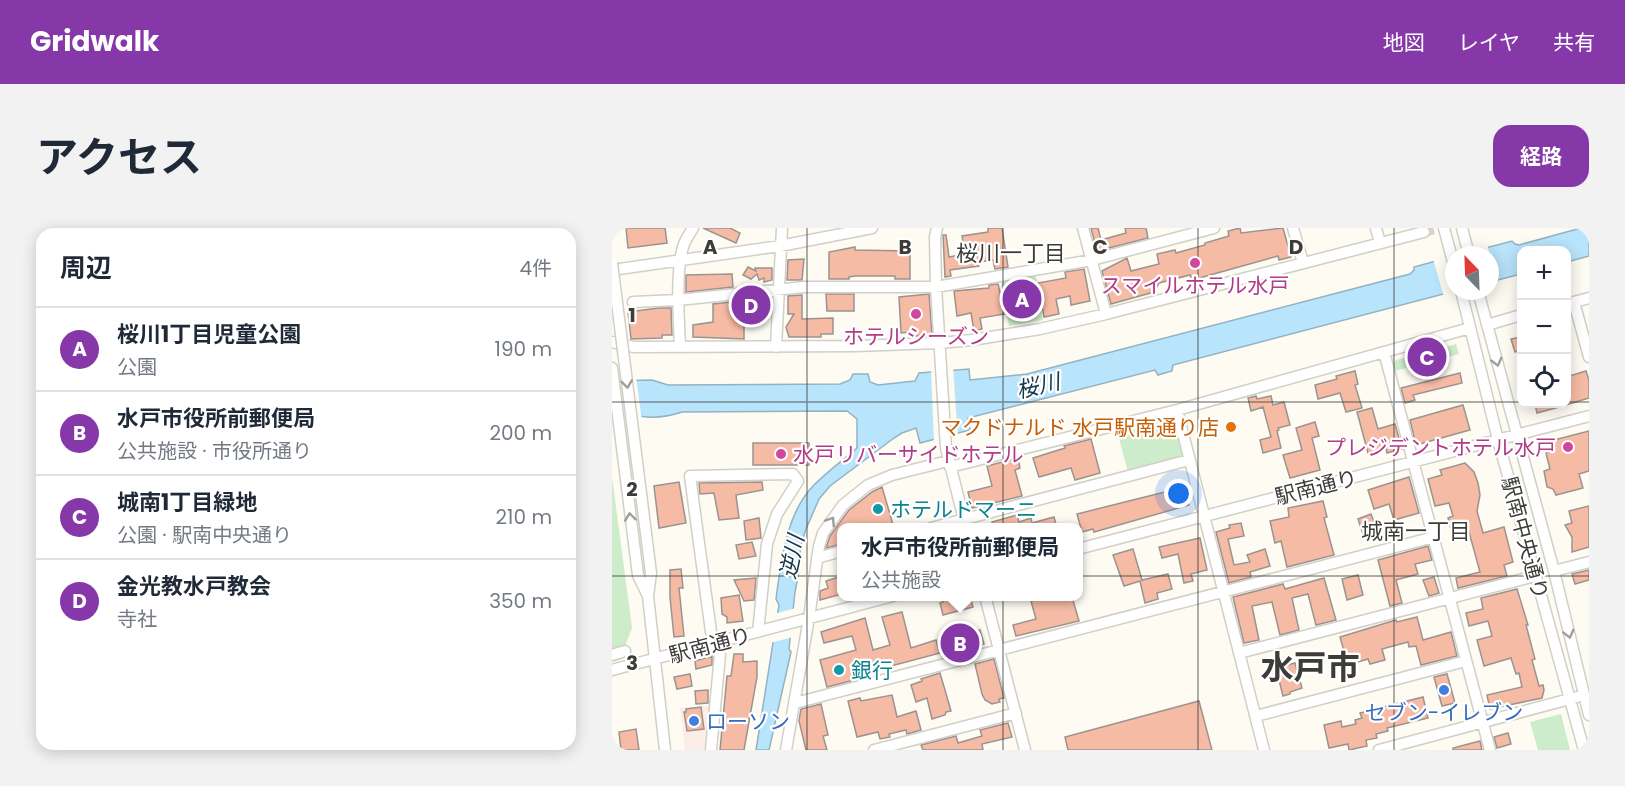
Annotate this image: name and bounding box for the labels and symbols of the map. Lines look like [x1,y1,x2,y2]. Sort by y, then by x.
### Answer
text: A [703,233,718,261]
text: B [898,233,912,261]
text: C [1092,233,1108,261]
text: D [1289,233,1303,261]
district label: 桜川一丁目 [956,238,1066,269]
north arrow [1445,246,1499,300]
marker: スマイルホテル水戸 [1188,256,1202,270]
place label: スマイルホテル水戸 [1101,271,1289,300]
pin: A [1002,276,1042,322]
pin: D [732,282,770,328]
text: 1 [628,301,636,329]
marker: ホテルシーズン [909,307,923,321]
place label: ホテルシーズン [843,322,989,351]
pin: C [1408,334,1446,380]
one-way arrow [1489,357,1502,367]
water label: 桜川 [1013,366,1065,406]
one-way arrow [620,379,633,389]
place label: マクドナルド 水戸駅南通り店 [940,413,1219,442]
marker: マクドナルド 水戸駅南通り店 [1224,420,1238,434]
place label: プレジデントホテル水戸 [1325,433,1556,462]
place label: 水戸リバーサイドホテル [793,440,1024,469]
marker: プレジデントホテル水戸 [1561,440,1575,454]
marker: 水戸リバーサイドホテル [774,447,788,461]
street label: 駅南通り [1272,463,1360,511]
street label: 駅南中央通り [1495,473,1555,603]
text: 2 [626,475,638,503]
your location [1164,479,1193,508]
place label: ホテルドマーニ [890,495,1037,524]
marker: ホテルドマーニ [871,502,885,516]
one-way arrow [625,512,637,521]
district label: 城南一丁目 [1361,516,1471,547]
one-way arrow [823,517,834,528]
water label: 逆川 [772,530,812,582]
street label: 駅南通り [666,620,754,670]
pin: B [940,620,980,666]
one-way arrow [1561,629,1574,639]
district label: 水戸市 [1261,644,1360,691]
text: 3 [626,649,638,677]
place label: 銀行 [851,656,893,685]
marker: 銀行 [832,663,846,677]
marker: セブン-イレブン [1437,683,1451,697]
place label: セブン-イレブン [1365,698,1523,727]
place label: ローソン [706,707,790,736]
marker: ローソン [687,714,701,728]

